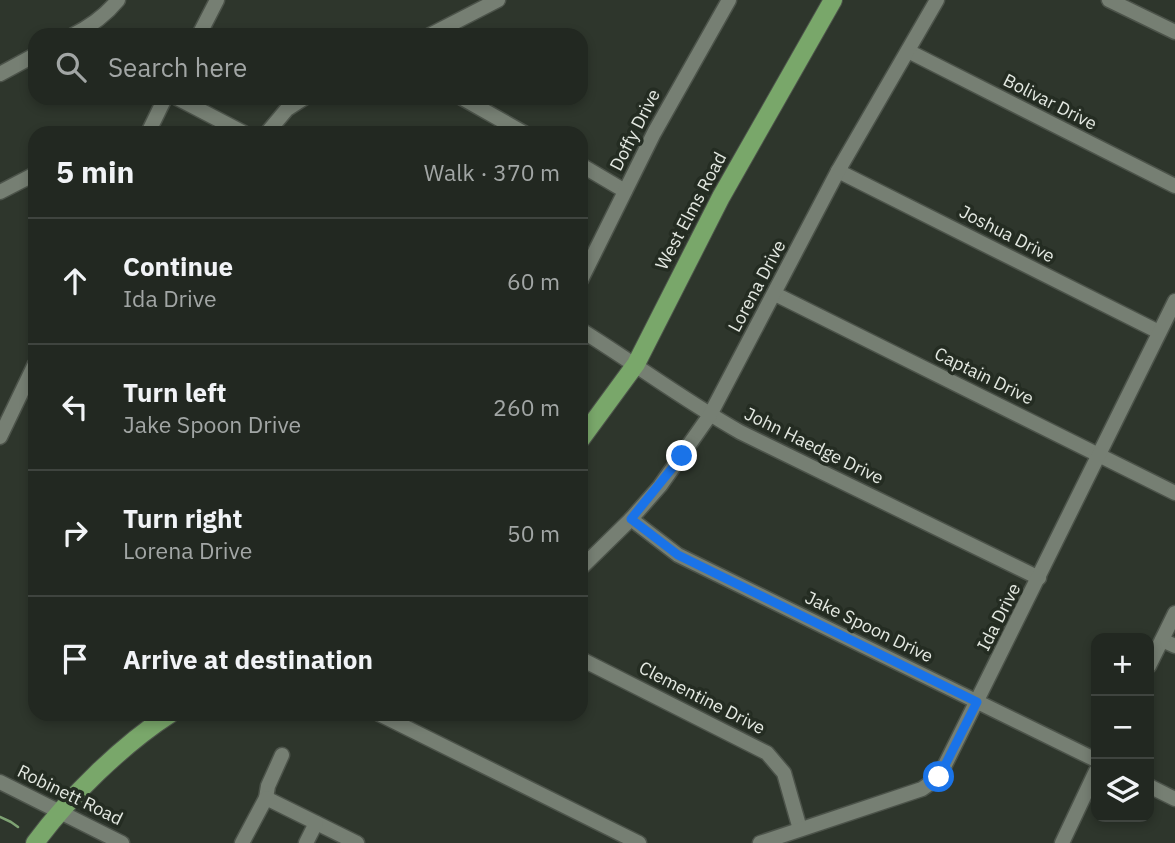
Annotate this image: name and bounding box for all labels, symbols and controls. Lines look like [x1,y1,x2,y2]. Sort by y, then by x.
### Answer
search box [28,28,588,105]
icon: search [52,48,90,86]
text: Search here [108,50,247,84]
street label: Bolivar Drive [999,68,1101,135]
street label: Doffy Drive [604,85,665,175]
street label: West Elms Road [650,148,731,274]
text: 5 min [56,152,134,191]
text: Walk · 370 m [424,157,560,187]
street label: Joshua Drive [956,200,1059,267]
street label: Lorena Drive [723,236,791,336]
text: Continue [123,249,233,283]
icon: ahead [56,262,94,300]
text: 60 m [507,266,560,296]
text: Ida Drive [123,283,217,313]
street label: Captain Drive [931,342,1038,410]
text: Turn left [123,375,226,409]
icon: left [56,388,94,426]
text: 260 m [493,392,560,422]
street label: John Haedge Drive [741,402,888,489]
text: Jake Spoon Drive [123,409,301,439]
route end [666,440,697,471]
text: Turn right [123,501,242,535]
icon: right [56,514,94,552]
text: 50 m [507,518,560,548]
text: Lorena Drive [123,535,252,565]
street label: Ida Drive [972,579,1025,655]
street label: Jake Spoon Drive [802,586,937,667]
map controls [1091,633,1154,822]
button: + [1091,633,1154,696]
icon: arrive [56,640,94,678]
text: Arrive at destination [123,642,373,676]
street label: Clementine Drive [635,656,769,739]
button: − [1091,696,1154,759]
street label: Robinett Road [14,759,127,830]
button: layers [1091,759,1154,822]
route start [923,761,954,792]

